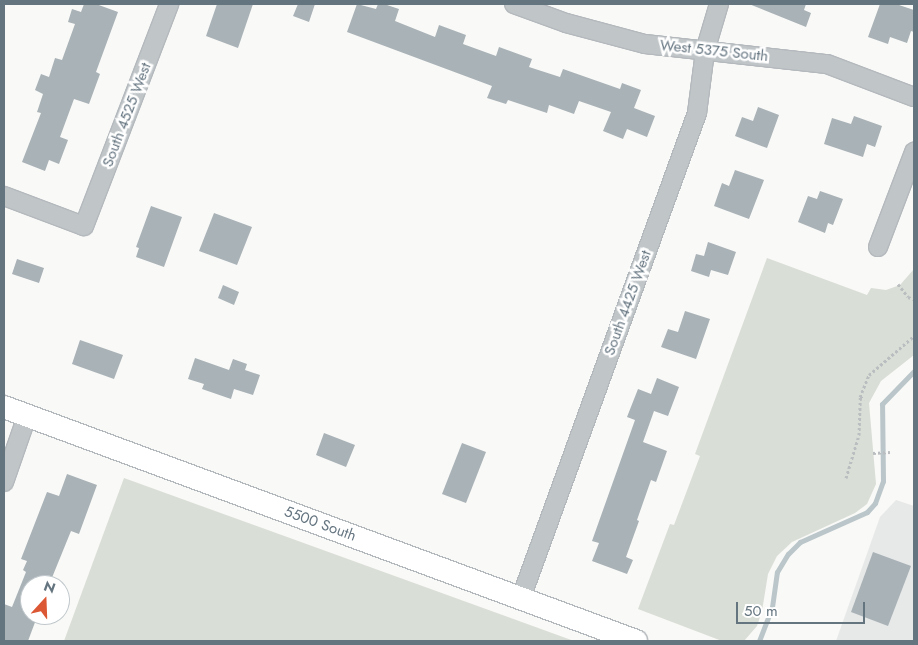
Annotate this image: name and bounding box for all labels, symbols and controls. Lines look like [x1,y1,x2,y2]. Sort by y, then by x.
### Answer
street label: West 5375 South [659,36,769,66]
street label: South 4525 West [99,60,155,170]
street label: South 4425 West [601,248,655,358]
street label: 5500 South [282,503,358,545]
north arrow [20,575,70,625]
text: N [41,576,58,598]
scale bar [738,592,867,624]
text: 50 m [744,600,778,622]

